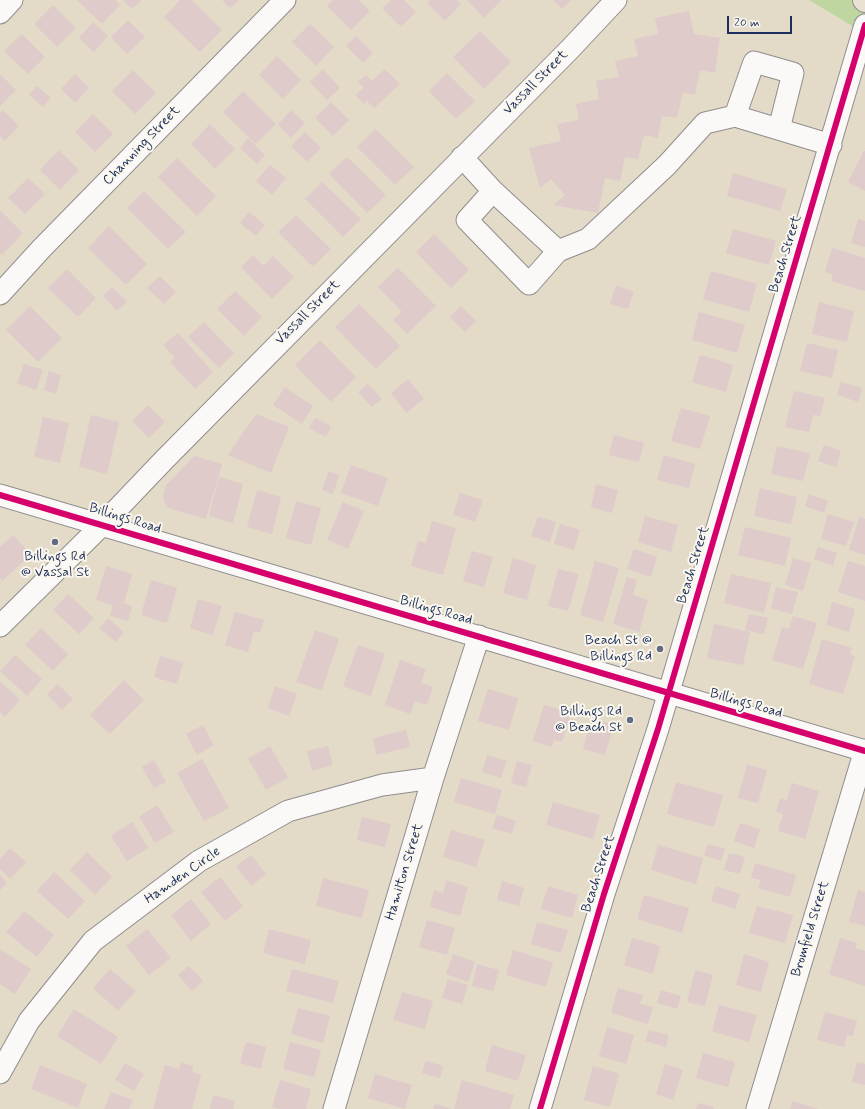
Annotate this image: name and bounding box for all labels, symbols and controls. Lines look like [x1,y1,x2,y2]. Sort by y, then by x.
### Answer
scale bar [729,8,794,34]
text: 20 m [734,15,760,31]
street label: Vassall Street [500,47,572,119]
street label: Channing Street [100,103,184,189]
street label: Beach Street [766,213,806,295]
street label: Vassall Street [272,277,344,349]
street label: Billings Road [87,500,163,538]
street label: Beach Street [674,524,714,606]
marker: Billings Rd @ Vassal St [50,537,60,547]
place label: Billings Rd @ Vassal St [21,549,89,582]
street label: Billings Road [398,593,474,629]
place label: Beach St @ Billings Rd [585,633,652,666]
marker: Beach St @ Billings Rd [655,644,665,654]
street label: Billings Road [708,686,784,722]
place label: Billings Rd @ Beach St [555,704,622,736]
marker: Billings Rd @ Beach St [625,715,635,725]
street label: Hamilton Street [382,822,428,922]
street label: Beach Street [579,833,619,915]
street label: Hamden Circle [142,844,224,908]
street label: Bromfield Street [788,879,834,979]

